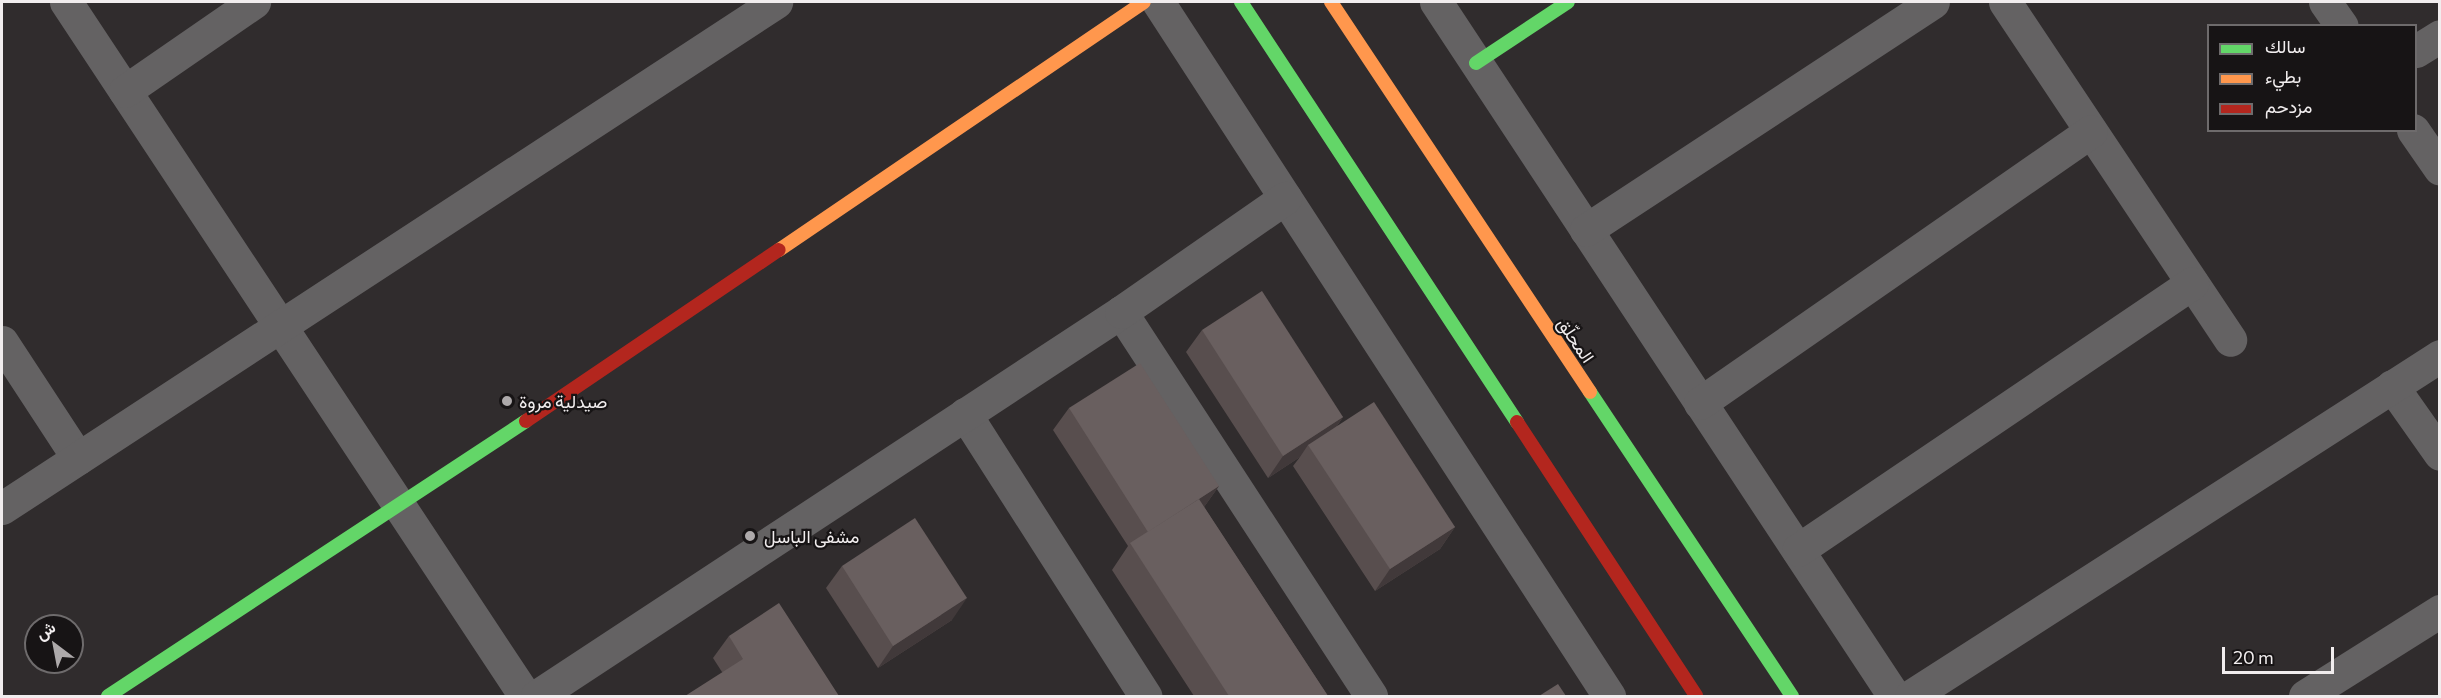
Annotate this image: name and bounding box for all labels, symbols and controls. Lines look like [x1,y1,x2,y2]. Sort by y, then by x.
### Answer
legend [2207,24,2417,132]
text: سالك [2265,35,2305,57]
text: بطيء [2265,65,2301,87]
text: مزدحم [2265,95,2312,117]
street label: المحلّق [1553,313,1599,367]
place label: صيدلية مروة [519,390,607,412]
marker: صيدلية مروة [500,394,514,408]
place label: مشفى الباسل [764,525,859,547]
marker: مشفى الباسل [741,527,759,545]
north arrow [24,614,84,674]
text: ش [32,617,58,643]
scale bar [2225,635,2338,673]
text: 20 m [2233,646,2274,668]

